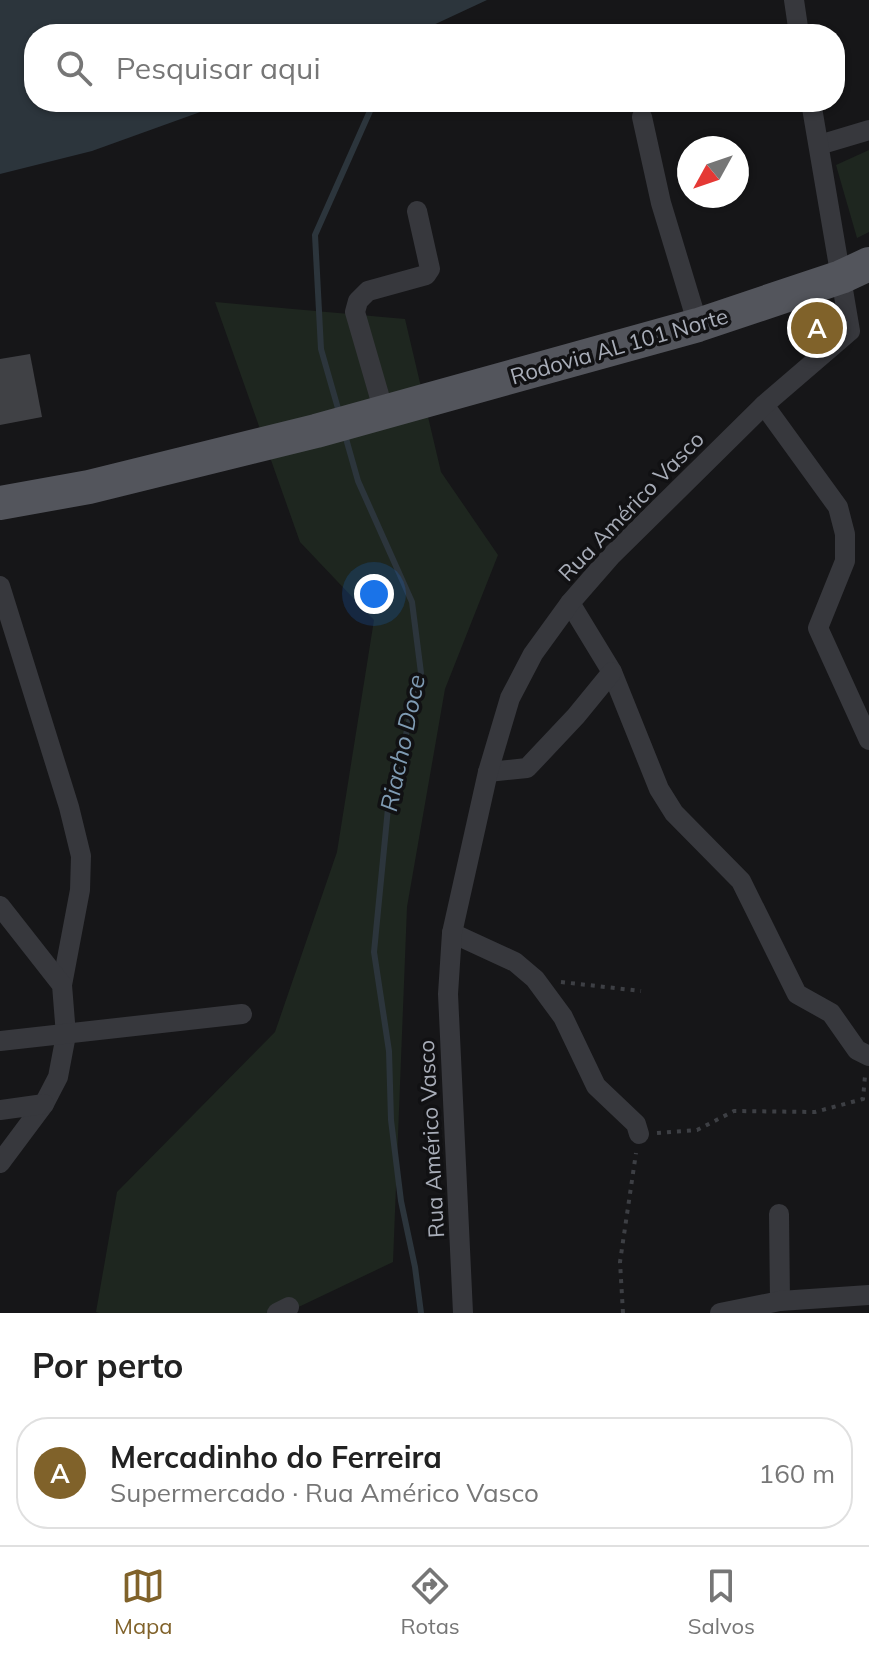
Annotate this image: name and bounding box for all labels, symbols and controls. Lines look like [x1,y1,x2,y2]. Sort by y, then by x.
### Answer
search box [24,24,845,112]
icon: search [52,46,96,90]
text: Pesquisar aqui [116,49,321,87]
north arrow [677,136,749,208]
pin: A [791,298,843,358]
street label: Rodovia AL 101 Norte [507,301,731,391]
street label: Rua Américo Vasco [552,425,710,587]
your location [354,574,394,614]
water label: Riacho Doce [373,672,431,814]
street label: Rua Américo Vasco [412,1039,450,1239]
text: Por perto [32,1344,183,1387]
text: Mercadinho do Ferreira [110,1438,442,1476]
text: A [50,1457,70,1490]
text: 160 m [759,1457,835,1490]
text: Supermercado · Rua Américo Vasco [110,1476,539,1509]
tab: Mapa [114,1564,173,1640]
tab: Rotas [401,1564,460,1640]
tab: Salvos [688,1564,755,1640]

